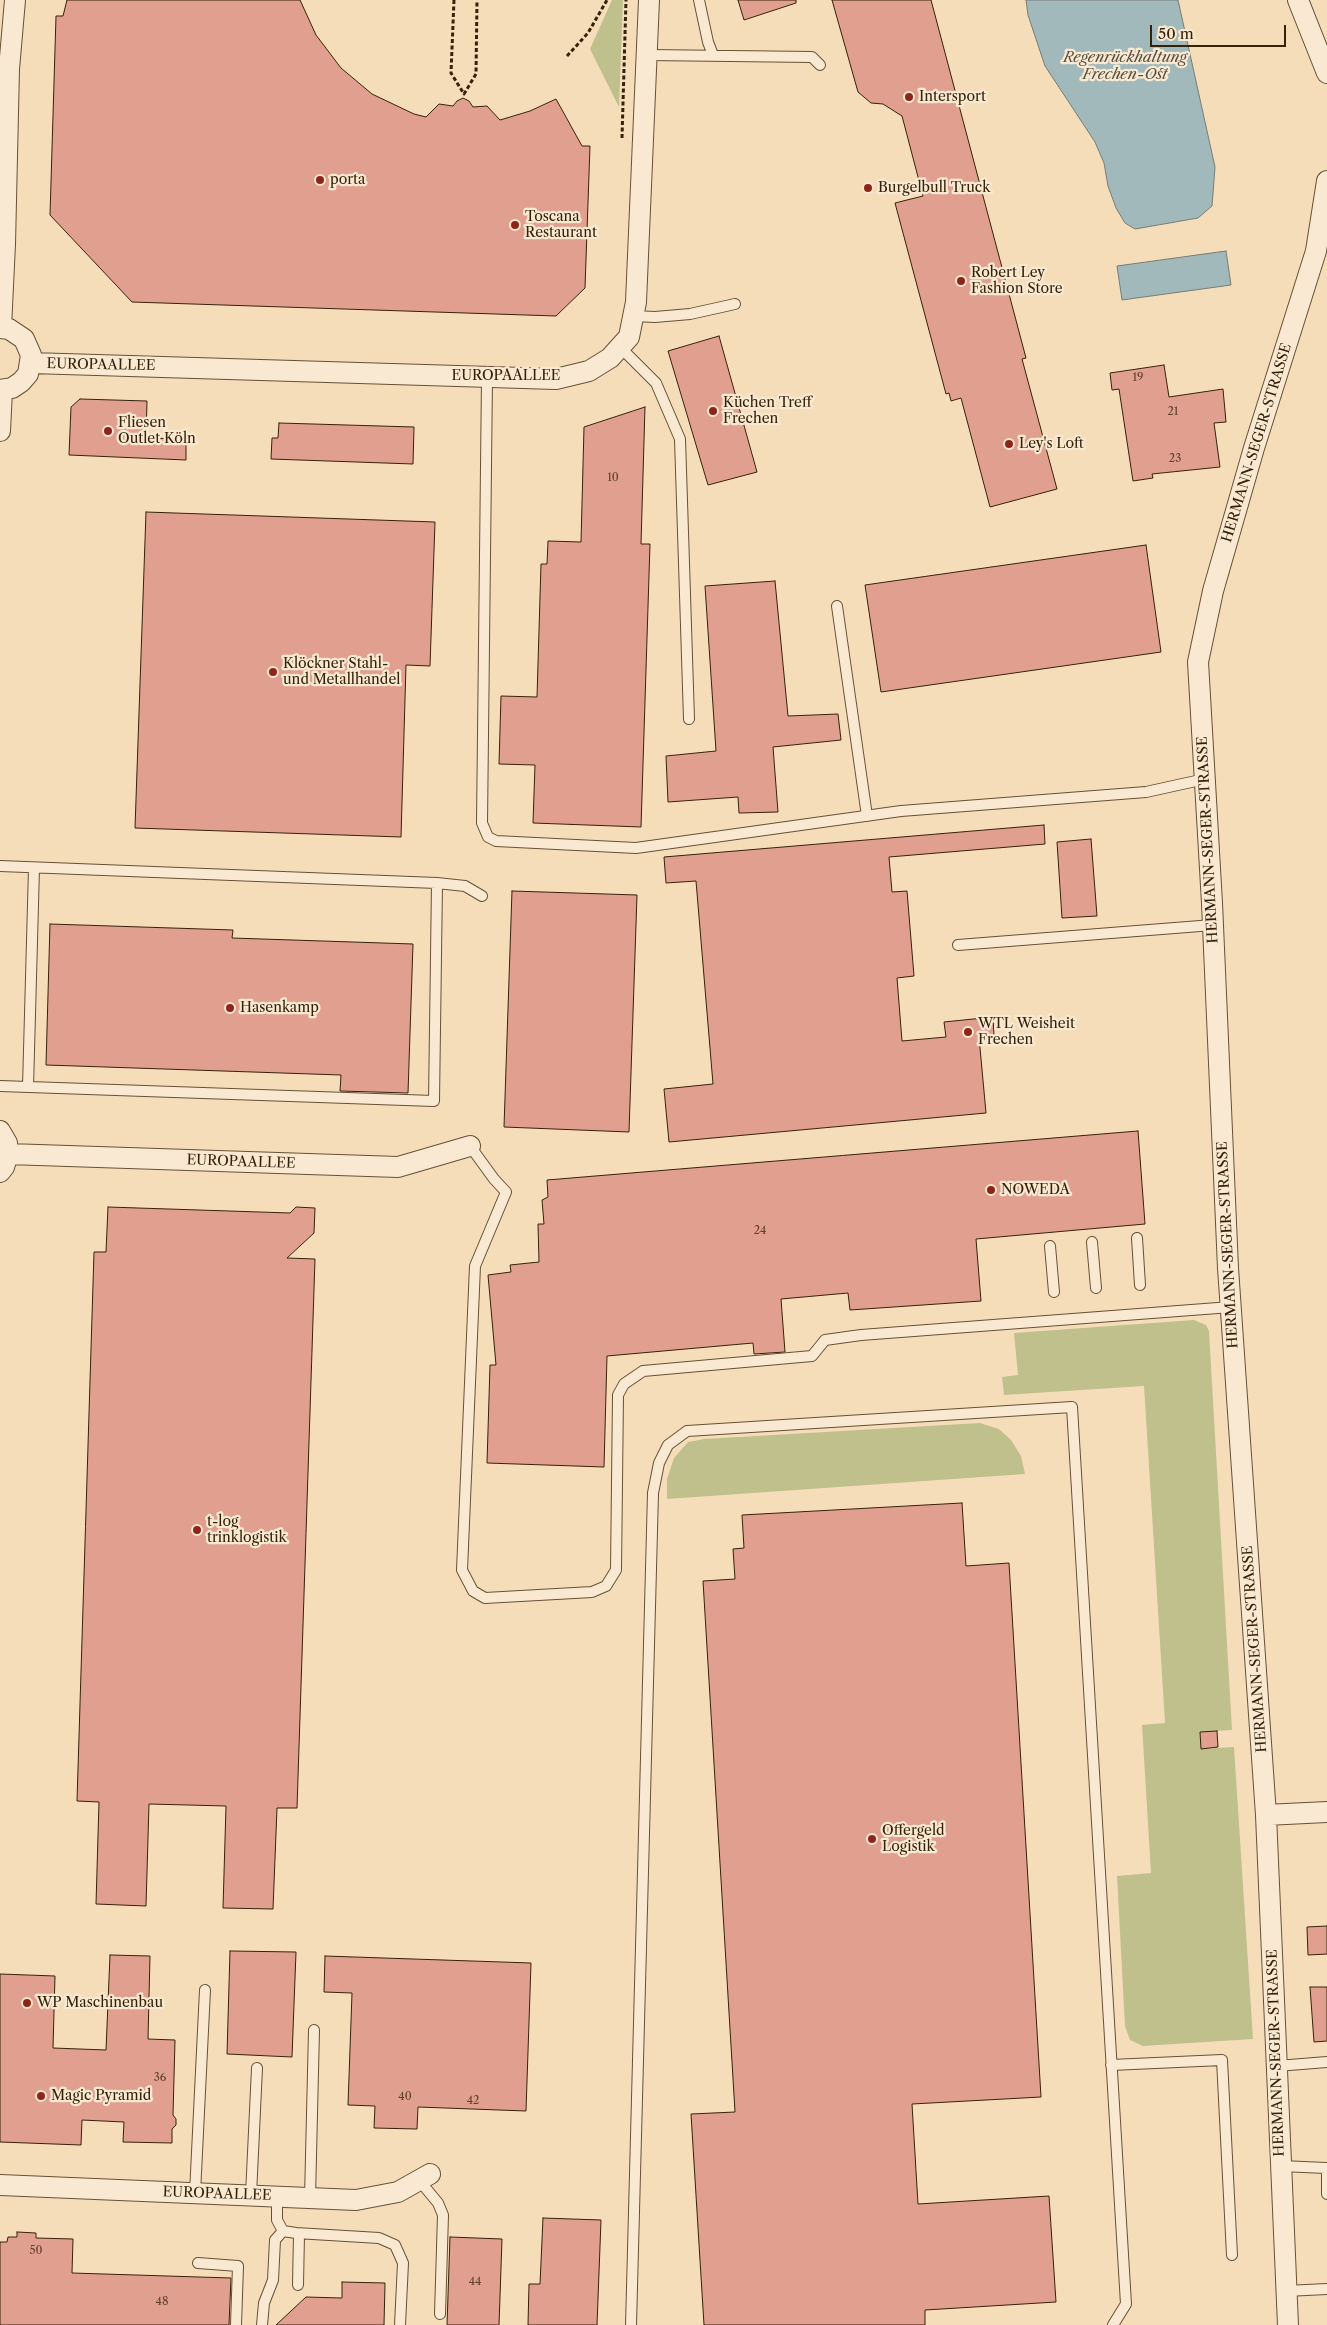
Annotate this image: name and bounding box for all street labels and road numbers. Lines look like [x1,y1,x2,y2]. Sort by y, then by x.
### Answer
street label: HERMANN-SEGER-STRASSE [1219,341,1295,545]
street label: EUROPAALLEE [46,356,156,374]
street label: EUROPAALLEE [452,368,560,384]
street label: HERMANN-SEGER-STRASSE [1194,736,1222,944]
street label: HERMANN-SEGER-STRASSE [1214,1141,1242,1349]
street label: EUROPAALLEE [186,1152,296,1172]
street label: HERMANN-SEGER-STRASSE [1239,1545,1271,1753]
street label: HERMANN-SEGER-STRASSE [1264,1949,1288,2157]
street label: EUROPAALLEE [162,2184,272,2204]

